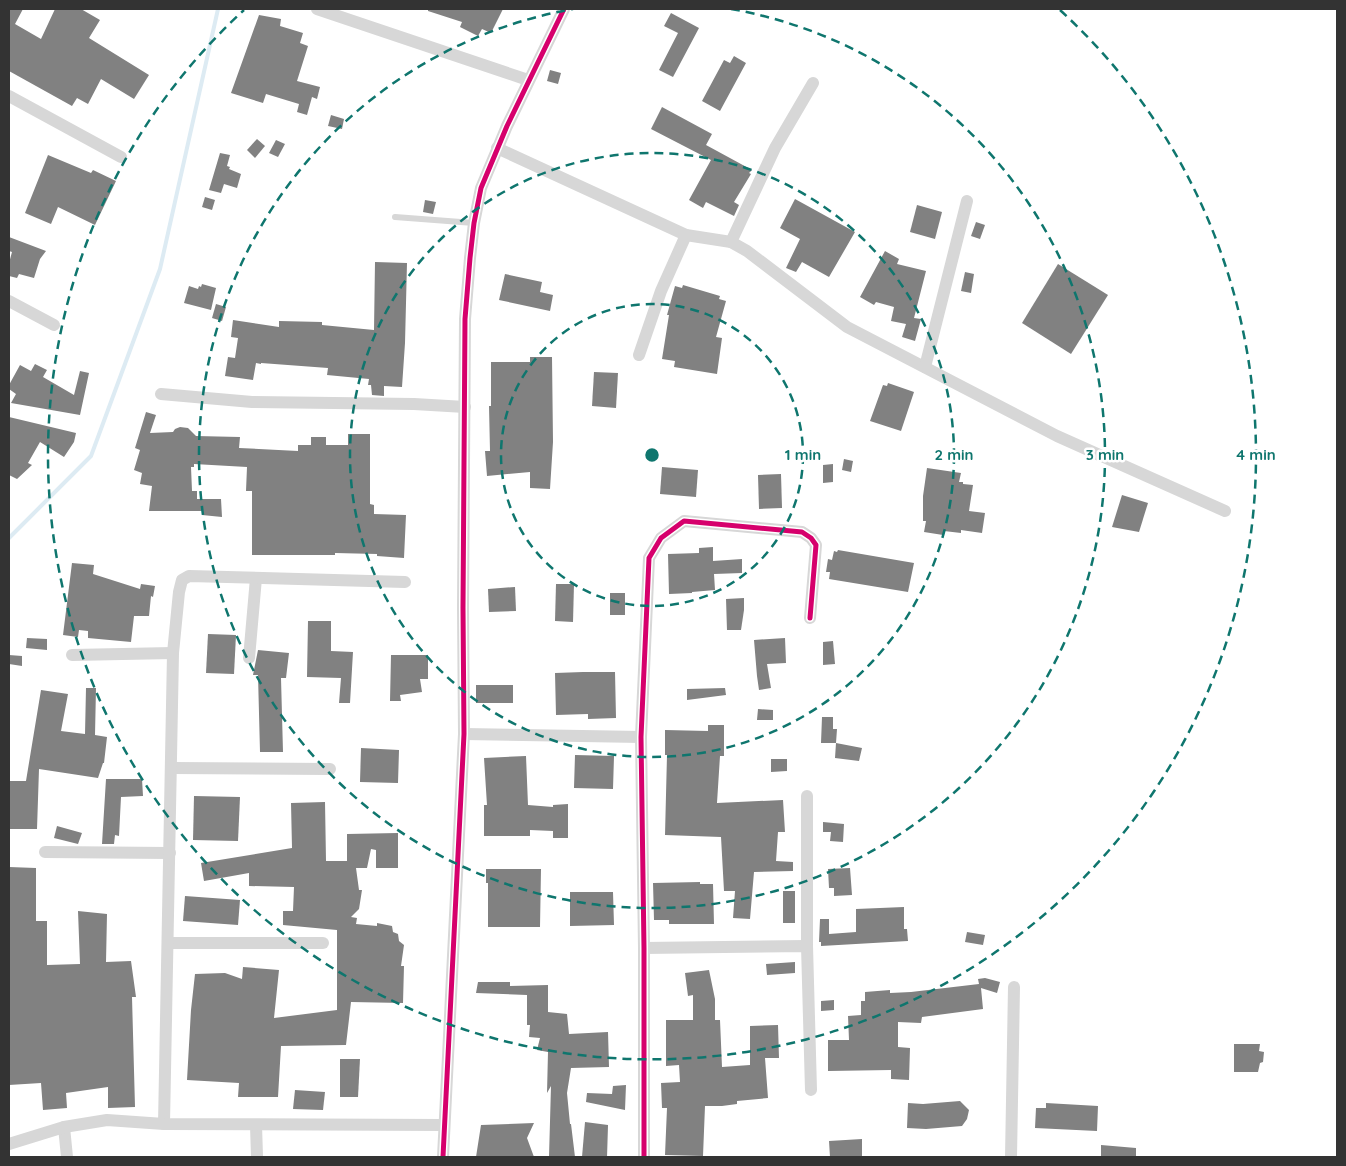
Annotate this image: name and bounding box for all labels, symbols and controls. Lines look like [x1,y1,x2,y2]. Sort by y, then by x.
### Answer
text: 1 min [785,445,821,464]
text: 2 min [934,445,974,464]
text: 3 min [1086,445,1124,464]
text: 4 min [1236,445,1276,464]
centre of rings [643,446,661,464]

